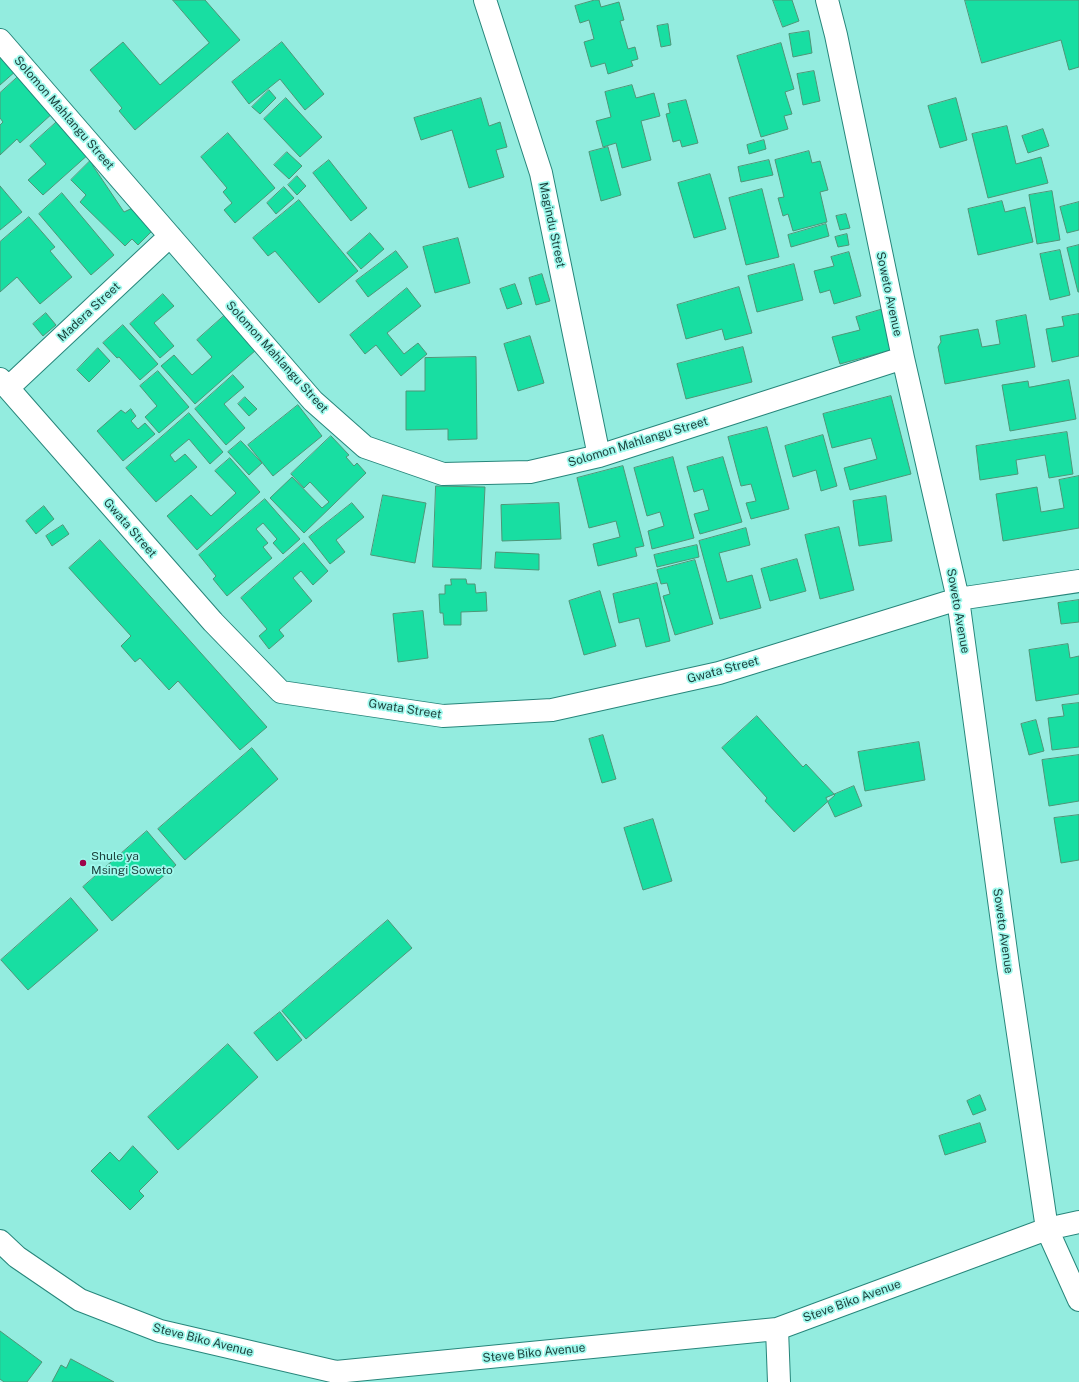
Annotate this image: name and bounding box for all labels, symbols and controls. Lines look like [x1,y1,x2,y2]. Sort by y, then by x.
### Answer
street label: Solomon Mahlangu Street [11,53,117,173]
street label: Magindu Street [536,181,568,269]
street label: Soweto Avenue [873,250,905,338]
street label: Madera Street [55,279,123,345]
street label: Solomon Mahlangu Street [223,298,331,416]
street label: Solomon Mahlangu Street [566,414,710,470]
street label: Gwata Street [100,495,160,561]
street label: Soweto Avenue [943,567,973,655]
street label: Gwata Street [686,654,760,686]
street label: Gwata Street [368,696,442,722]
place label: Shule ya Msingi Soweto [91,849,173,877]
marker: Shule ya Msingi Soweto [78,858,88,868]
street label: Soweto Avenue [990,887,1016,975]
street label: Steve Biko Avenue [801,1277,903,1325]
street label: Steve Biko Avenue [151,1321,255,1359]
street label: Steve Biko Avenue [482,1340,586,1366]

